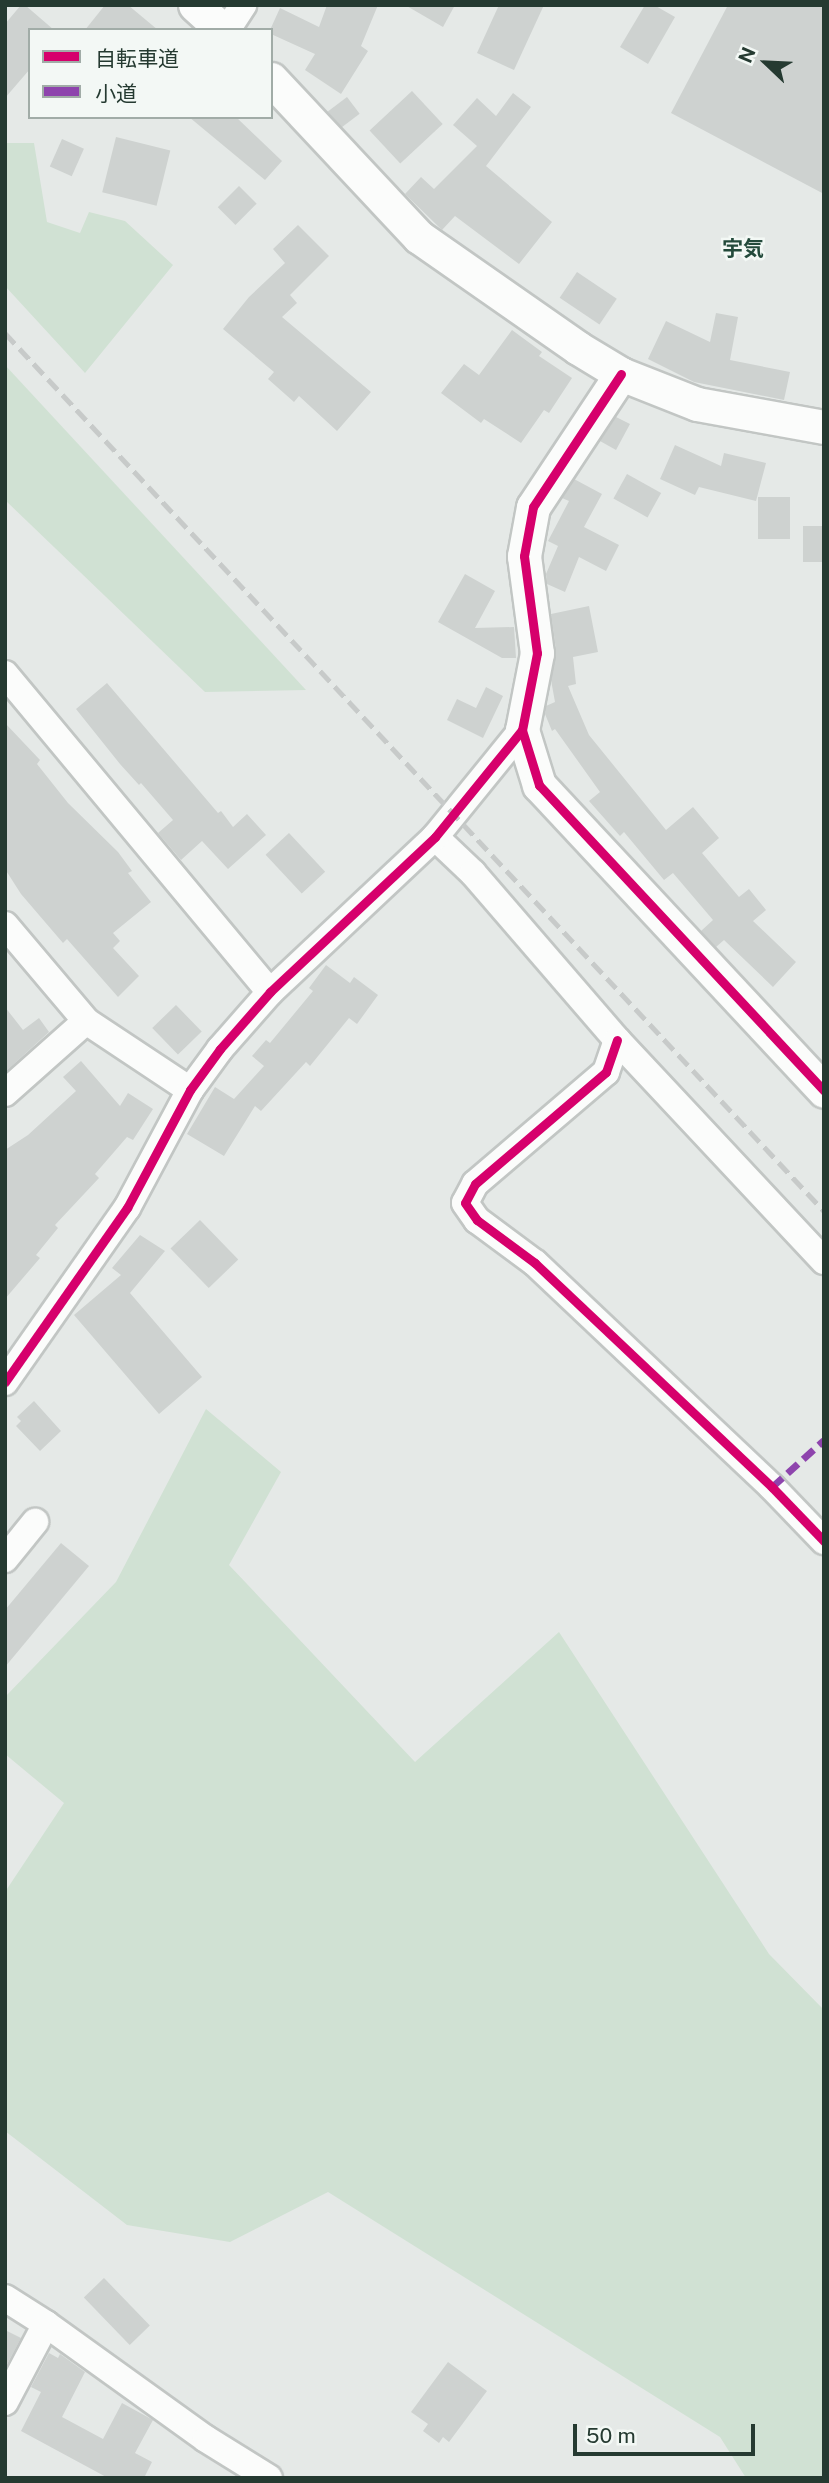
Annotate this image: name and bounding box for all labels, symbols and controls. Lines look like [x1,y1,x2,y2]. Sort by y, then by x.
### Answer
legend [28,28,273,119]
north arrow [731,28,801,98]
text: N [734,44,760,66]
text: 自転車道 [95,46,179,71]
text: 小道 [95,81,137,106]
district label: 宇気 [722,236,764,262]
scale bar [577,2410,759,2454]
text: 50 m [586,2423,636,2448]

